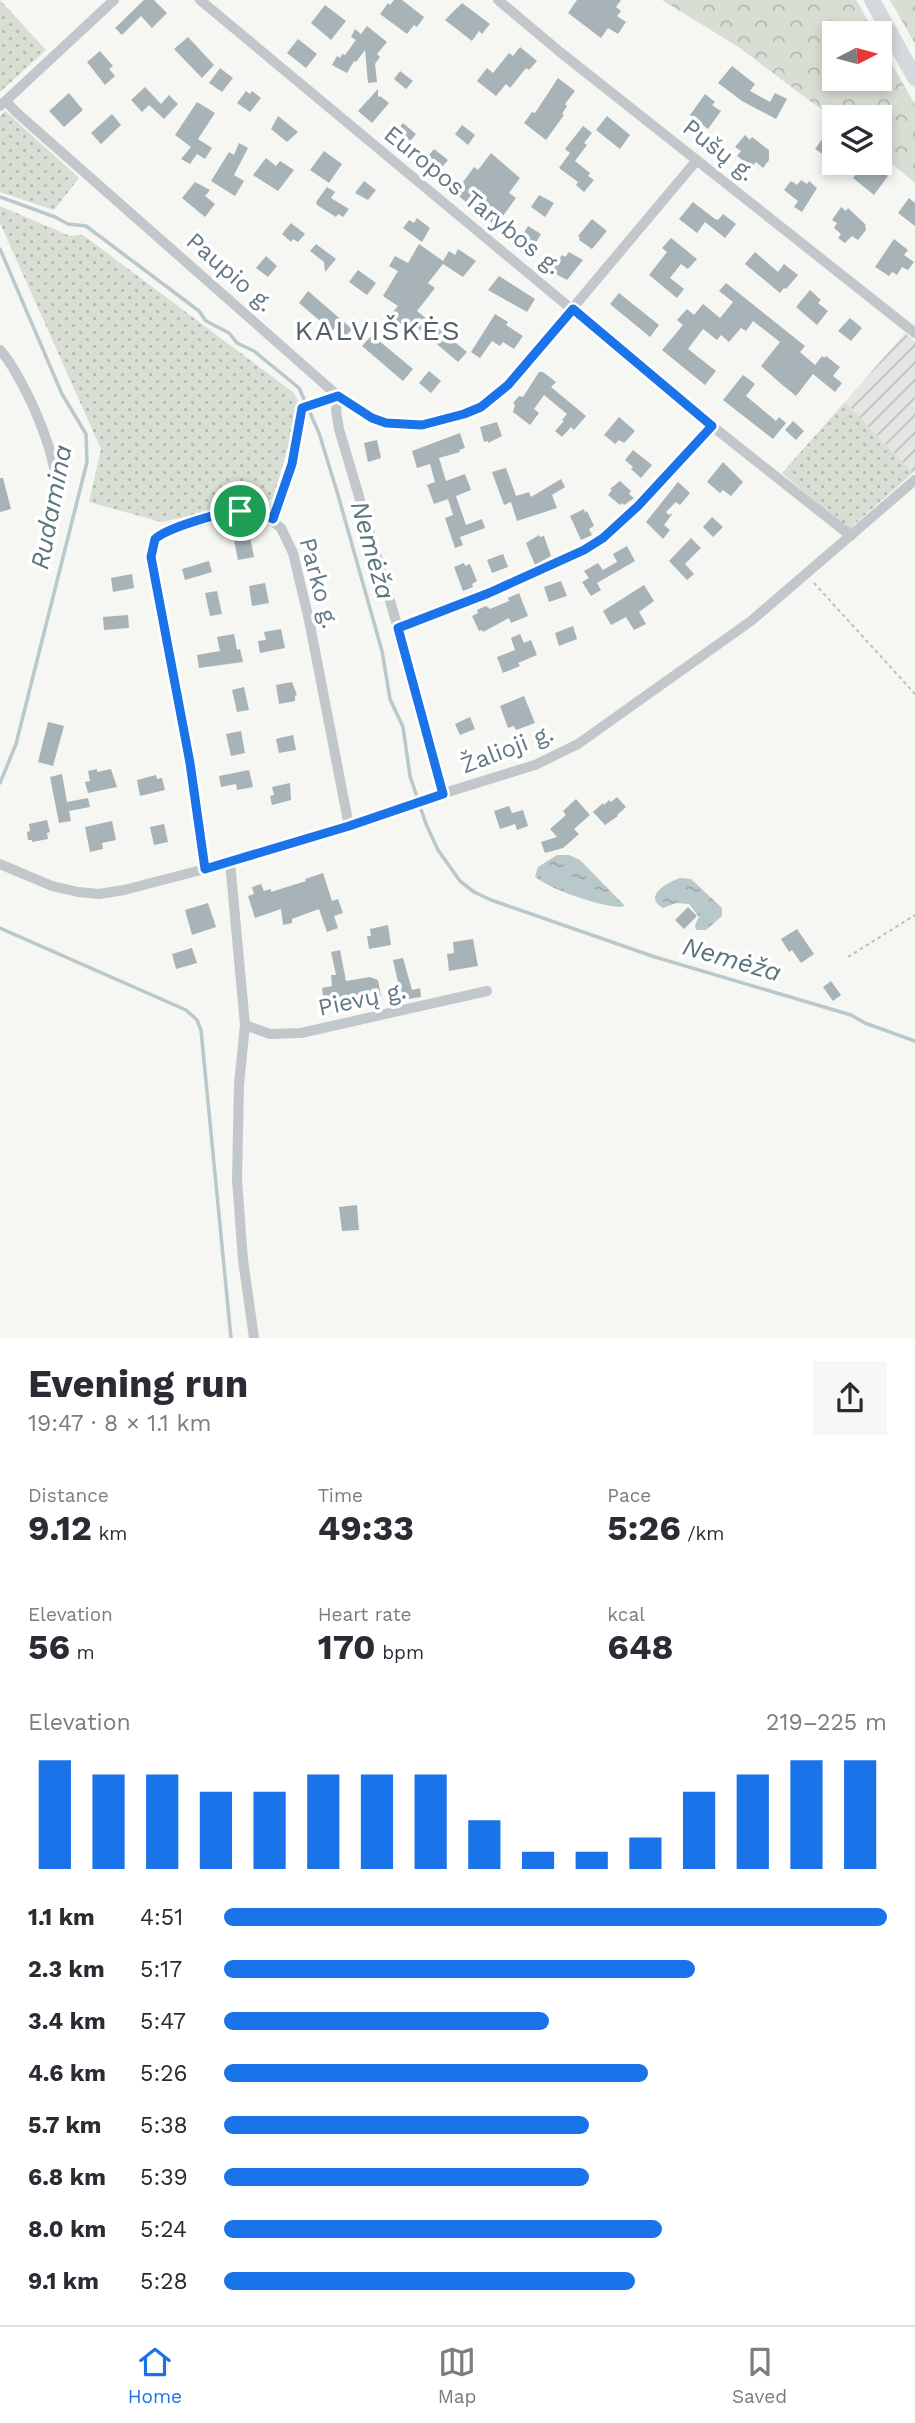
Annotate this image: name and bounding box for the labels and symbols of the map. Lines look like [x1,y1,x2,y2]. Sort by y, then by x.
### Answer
north arrow [822,21,892,91]
street label: Pušų g. [677,113,761,187]
street label: Europos Tarybos g. [379,120,567,280]
street label: Paupio g. [181,227,279,317]
district label: KALVIŠKĖS [294,314,462,347]
water label: Rudamina [24,442,78,572]
pin [210,481,270,541]
water label: Nemėža [345,497,401,603]
street label: Parko g. [293,534,345,632]
street label: Žalioji g. [457,719,557,779]
water label: Nemėža [679,931,785,987]
street label: Pievų g. [315,976,409,1022]

